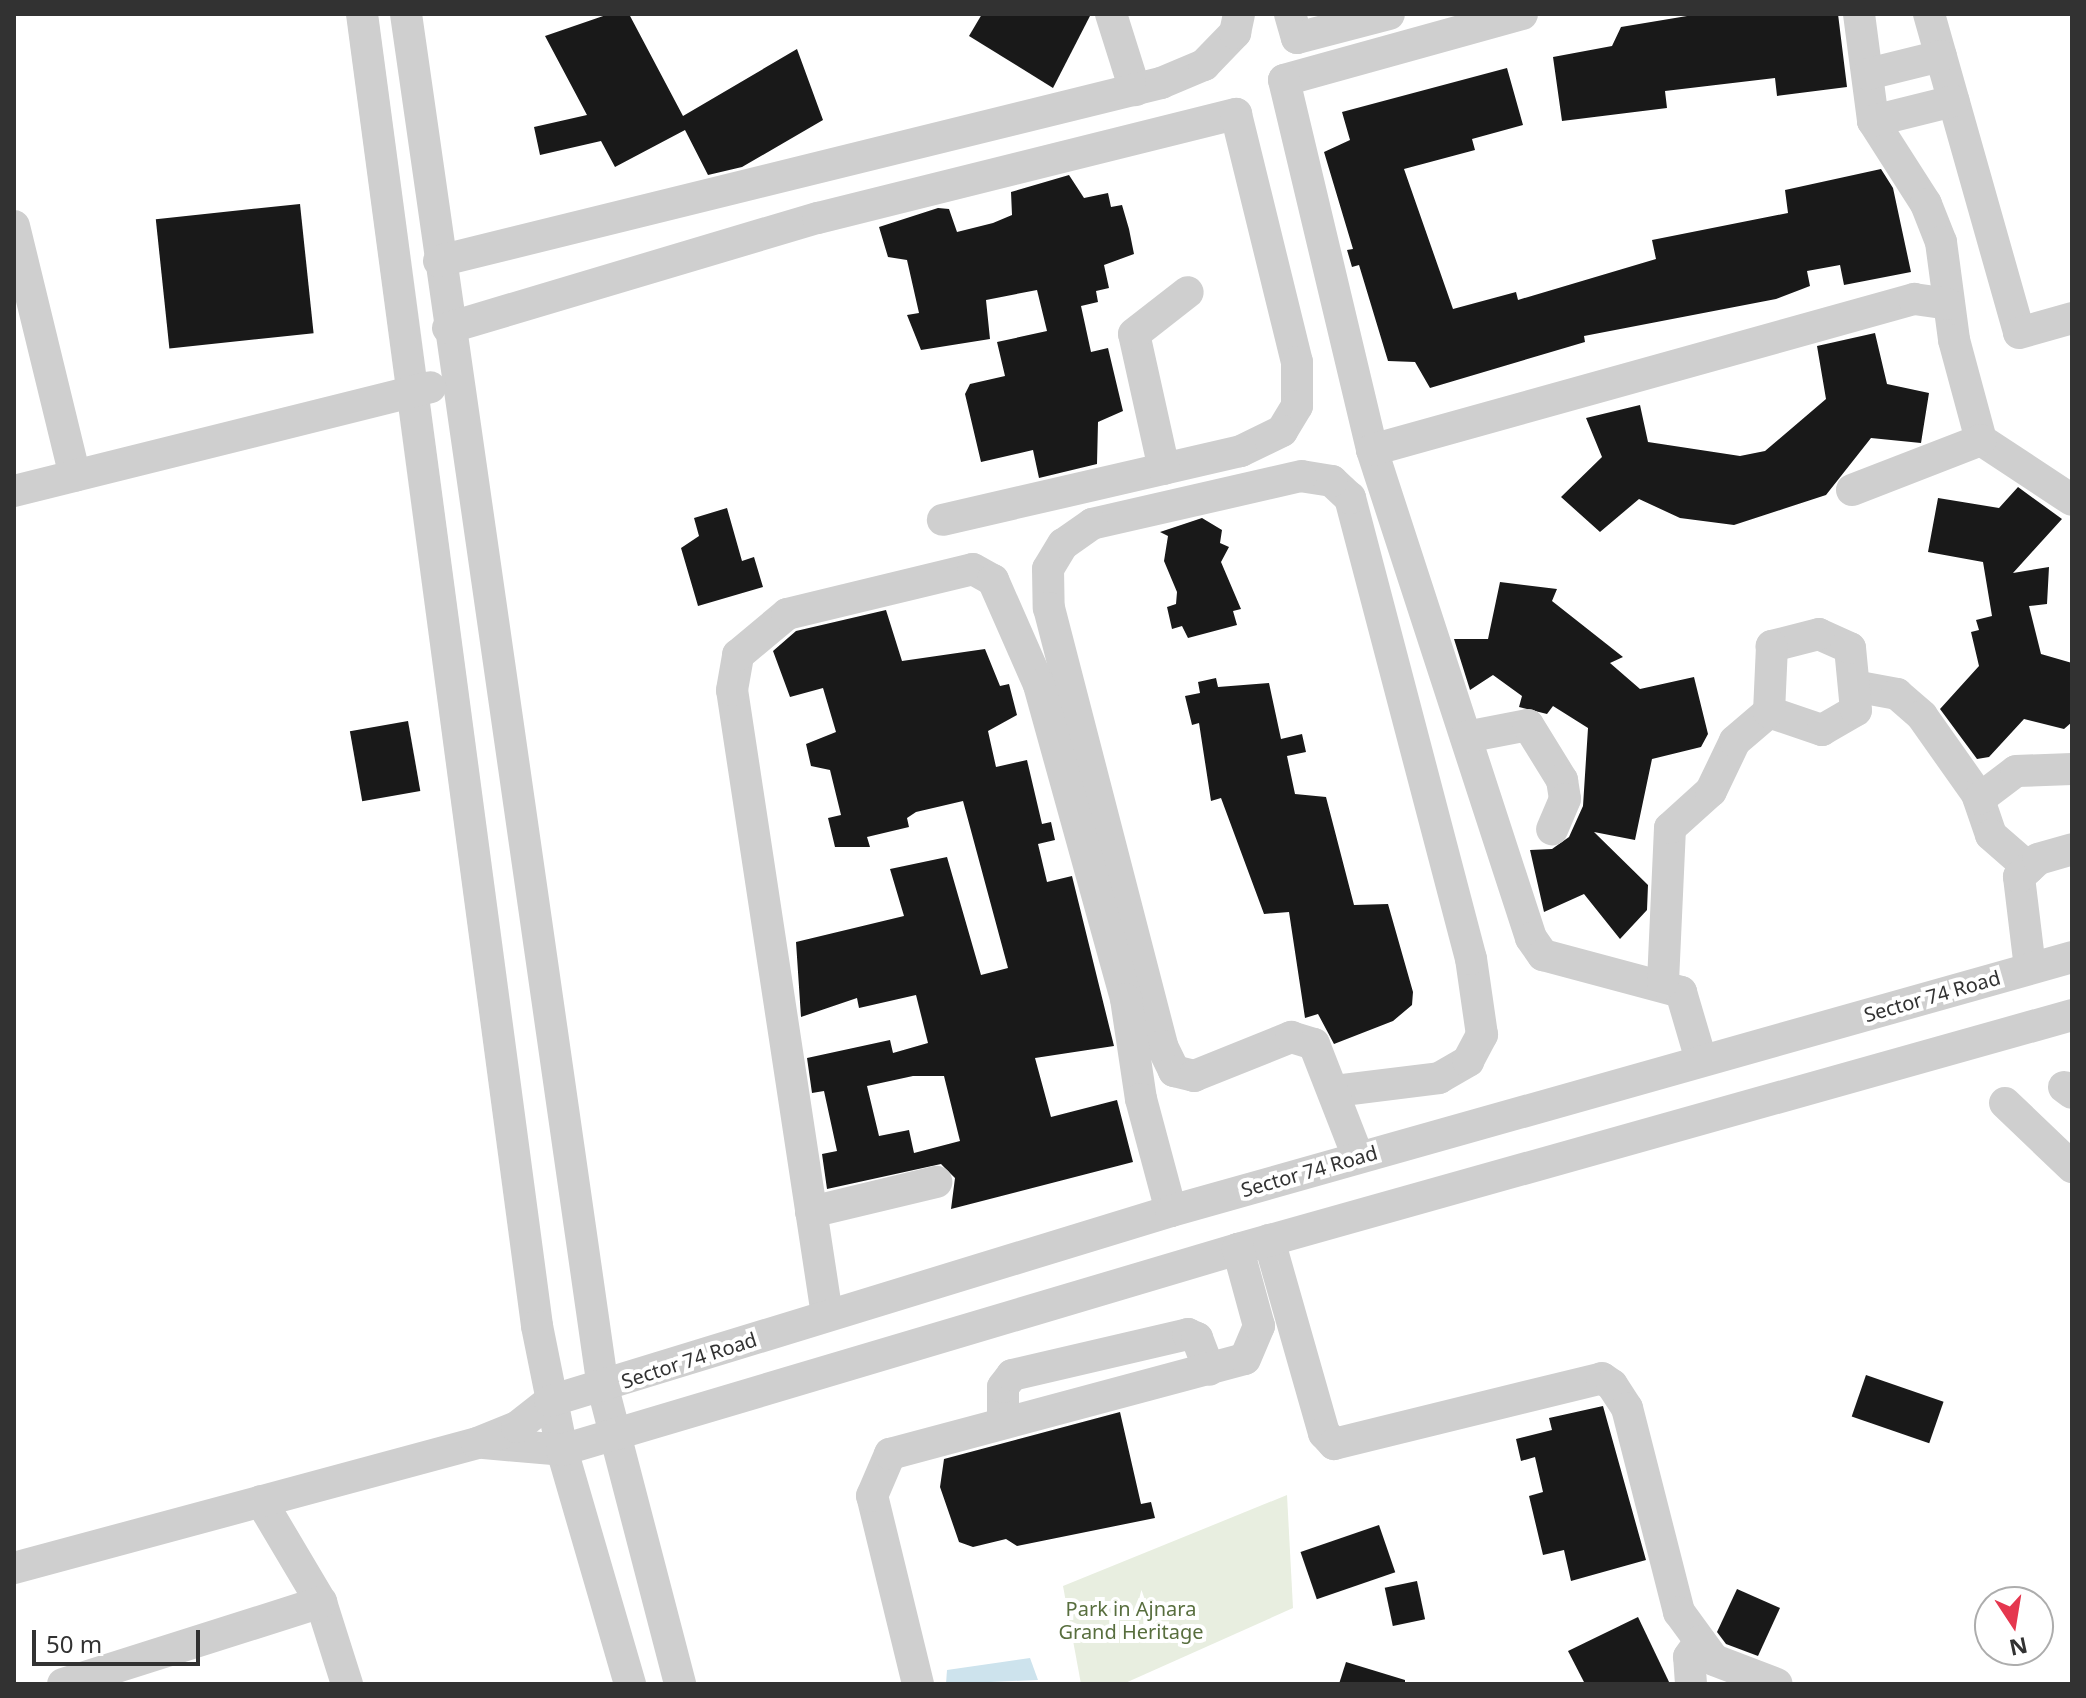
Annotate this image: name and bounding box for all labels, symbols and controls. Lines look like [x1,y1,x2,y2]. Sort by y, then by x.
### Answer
street label: Sector 74 Road [1861,965,2003,1027]
street label: Sector 74 Road [1238,1140,1380,1202]
street label: Sector 74 Road [618,1327,760,1393]
north arrow [1974,1586,2054,1666]
park label: Park in Ajnara Grand Heritage [1058,1596,1204,1643]
scale bar [36,1614,204,1664]
text: 50 m [46,1627,102,1660]
text: N [2007,1631,2030,1664]

